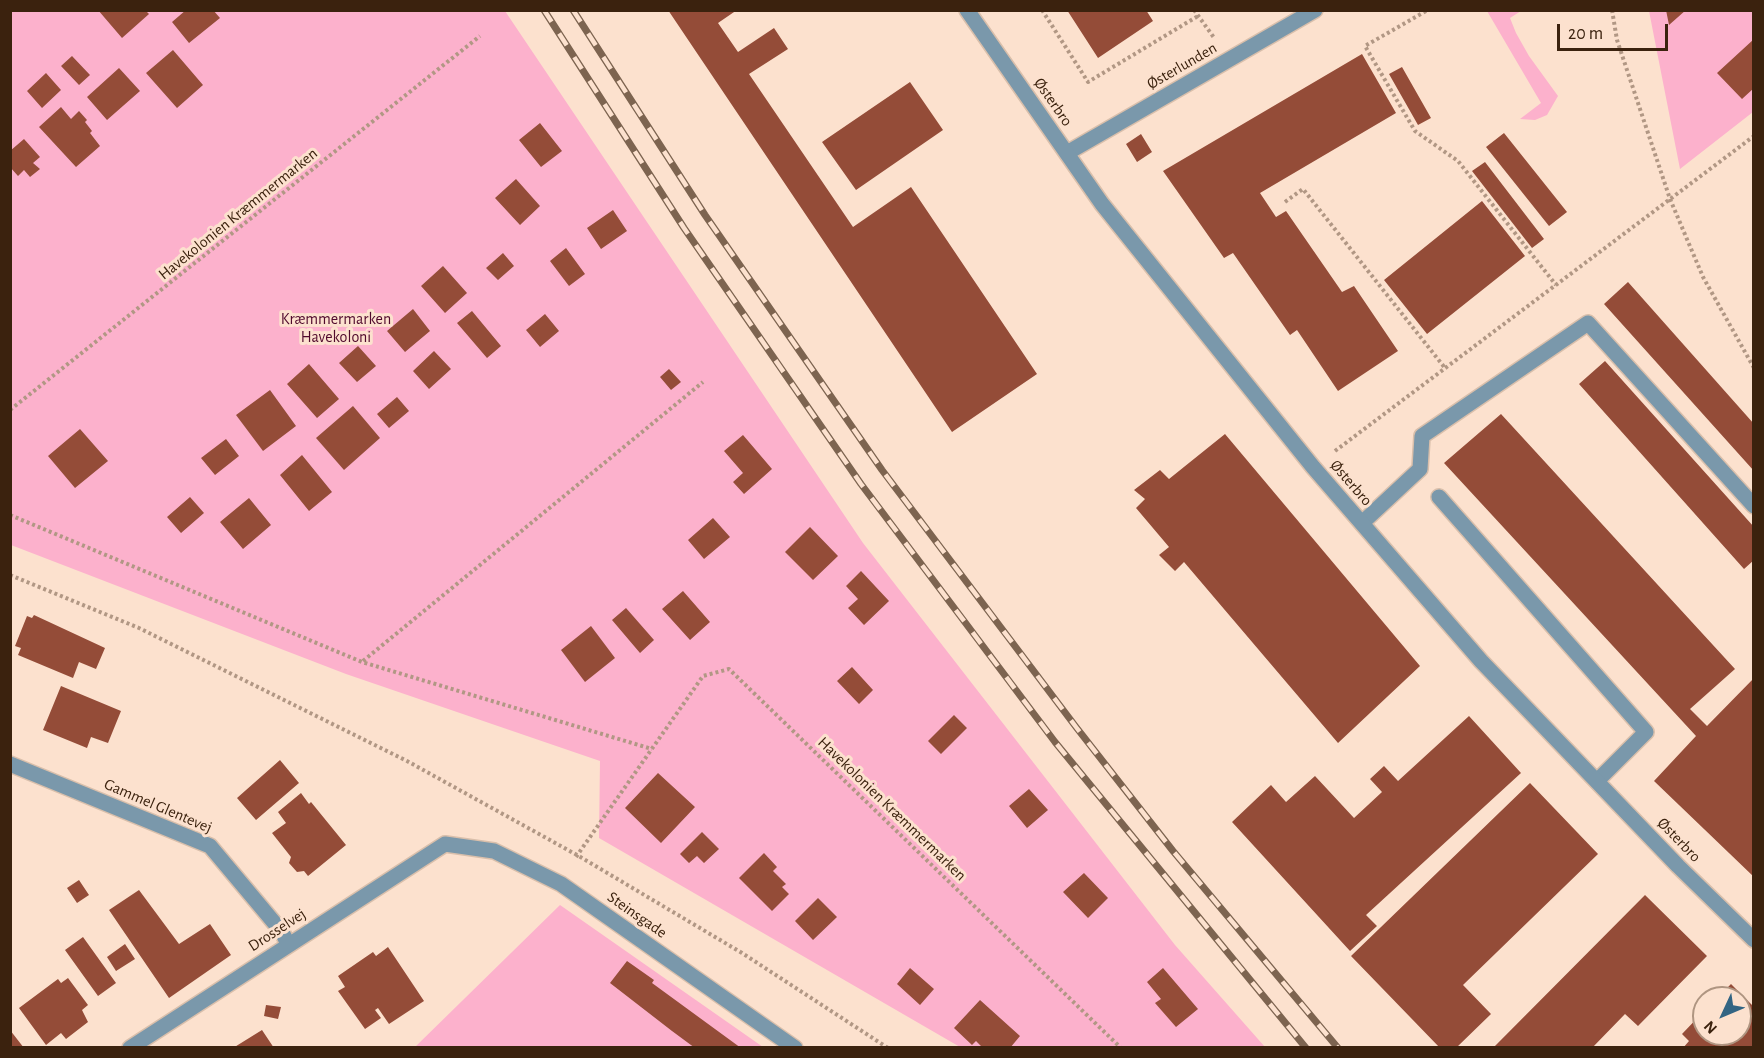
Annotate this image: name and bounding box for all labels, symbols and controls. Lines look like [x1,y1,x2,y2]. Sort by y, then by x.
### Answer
scale bar [1560,12,1671,50]
text: 20 m [1568,25,1603,43]
street label: Østerlunden [1144,38,1220,94]
street label: Østerbro [1029,74,1077,130]
street label: Havekolonien Kræmmermarken [155,144,321,284]
park label: Kræmmermarken Havekoloni [281,309,391,347]
street label: Østerbro [1326,456,1376,510]
street label: Havekolonien Kræmmermarken [814,733,970,885]
street label: Gammel Glentevej [101,775,215,837]
street label: Østerbro [1653,814,1705,866]
street label: Steinsgade [603,887,671,943]
street label: Drosselvej [245,904,309,956]
north arrow [1692,986,1752,1046]
text: N [1701,1018,1720,1037]

